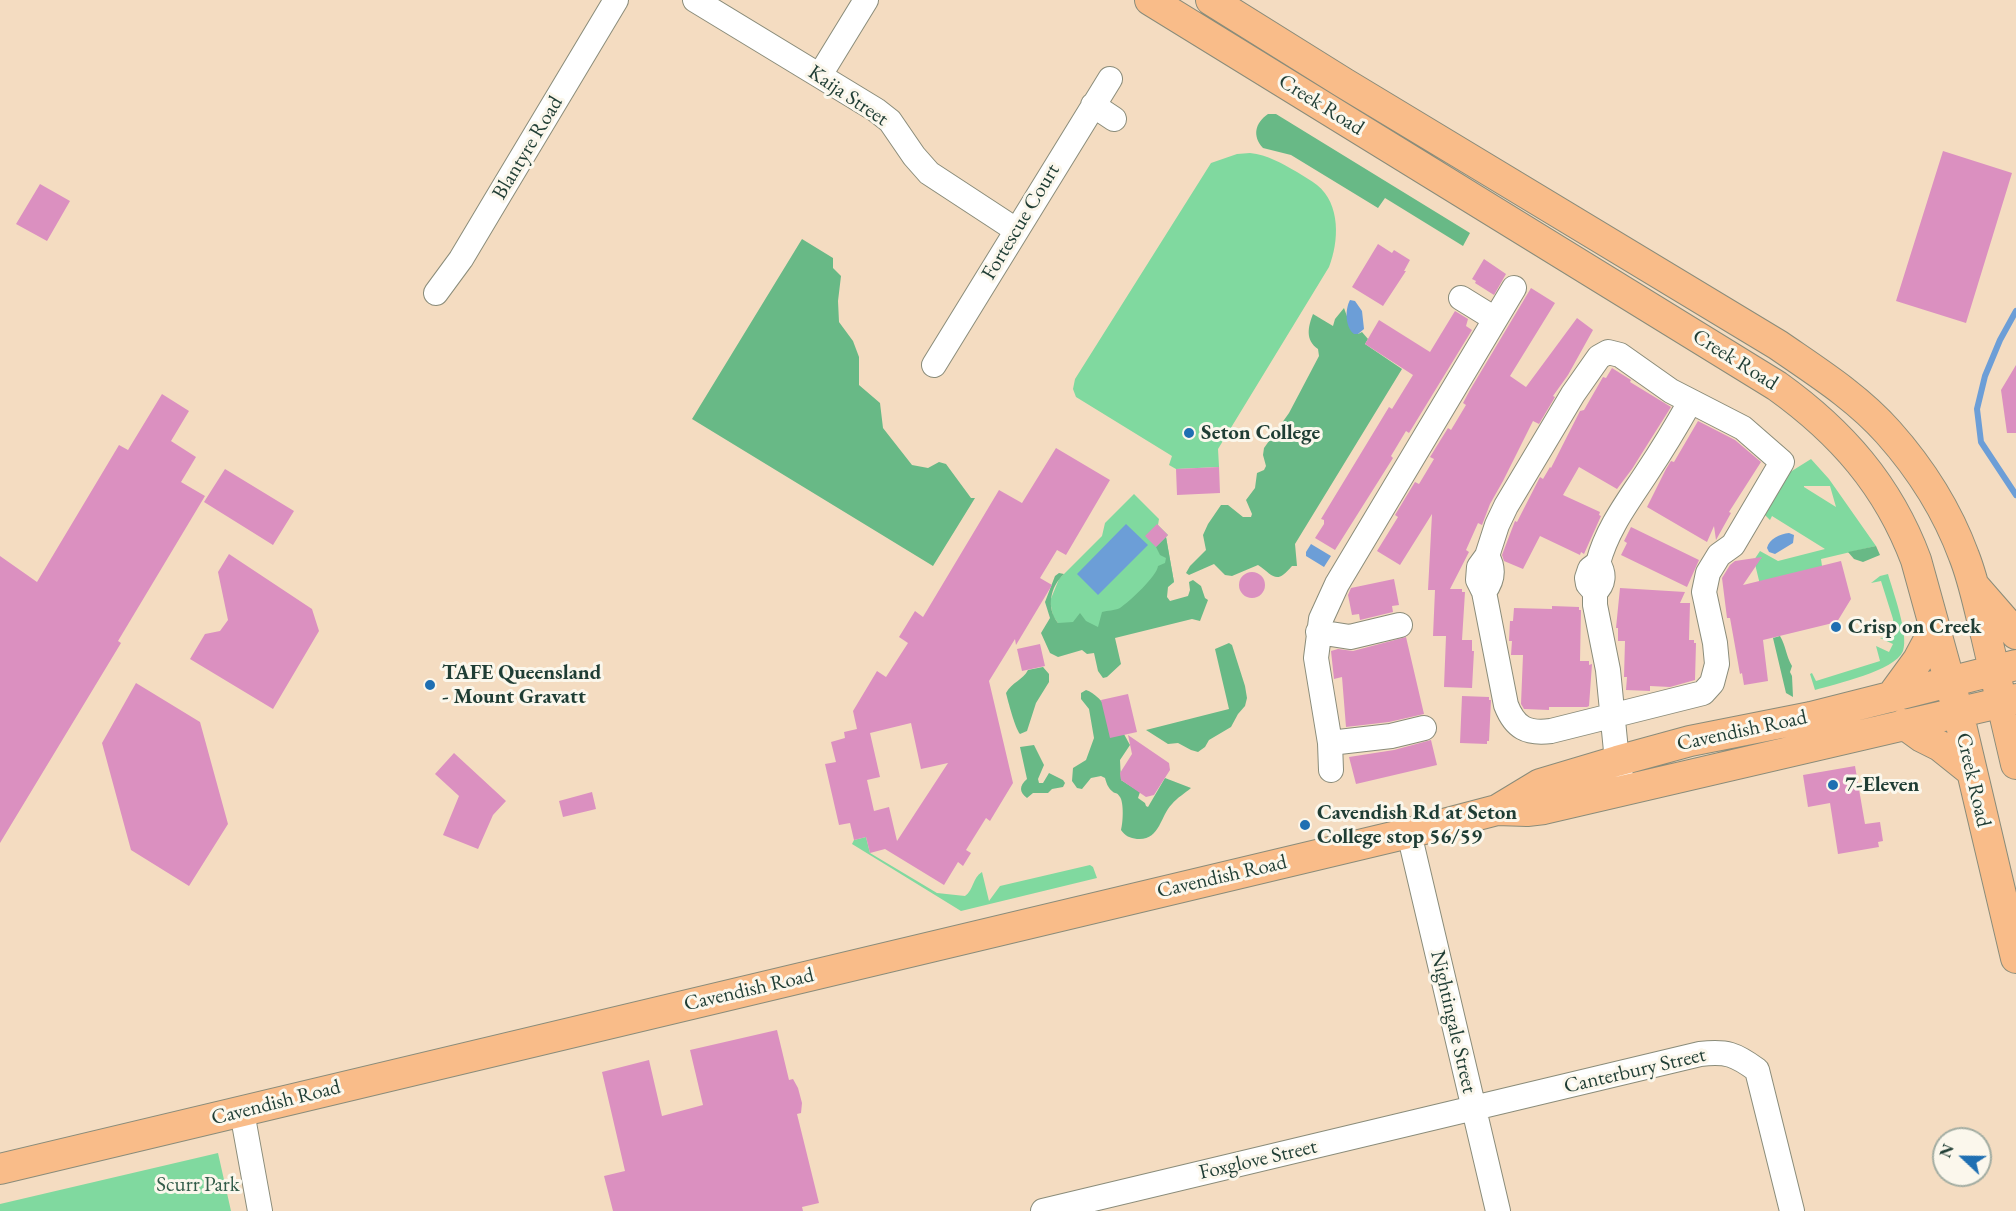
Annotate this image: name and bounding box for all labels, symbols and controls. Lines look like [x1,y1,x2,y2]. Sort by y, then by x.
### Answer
street label: Kaija Street [803,60,893,132]
street label: Creek Road [1274,69,1368,141]
street label: Blantyre Road [487,92,569,204]
street label: Fortescue Court [976,159,1066,285]
street label: Creek Road [1688,324,1782,396]
place label: Seton College [1201,420,1320,446]
marker: Seton College [1182,426,1196,440]
place label: Crisp on Creek [1848,614,1982,640]
marker: Crisp on Creek [1829,620,1843,634]
place label: TAFE Queensland - Mount Gravatt [442,660,601,710]
marker: TAFE Queensland - Mount Gravatt [423,678,437,692]
street label: Cavendish Road [1675,705,1809,757]
street label: Creek Road [1950,730,1996,830]
place label: 7-Eleven [1845,772,1919,798]
marker: 7-Eleven [1826,778,1840,792]
place label: Cavendish Rd at Seton College stop 56/59 [1317,800,1517,850]
marker: Cavendish Rd at Seton College stop 56/59 [1298,818,1312,832]
street label: Cavendish Road [1155,850,1289,904]
street label: Nightingale Street [1424,948,1482,1096]
street label: Cavendish Road [682,963,816,1017]
street label: Canterbury Street [1562,1042,1708,1100]
street label: Cavendish Road [209,1075,343,1131]
north arrow [1932,1127,1992,1187]
street label: Foxglove Street [1197,1134,1319,1186]
text: N [1935,1141,1959,1161]
park label: Scurr Park [156,1172,240,1198]

